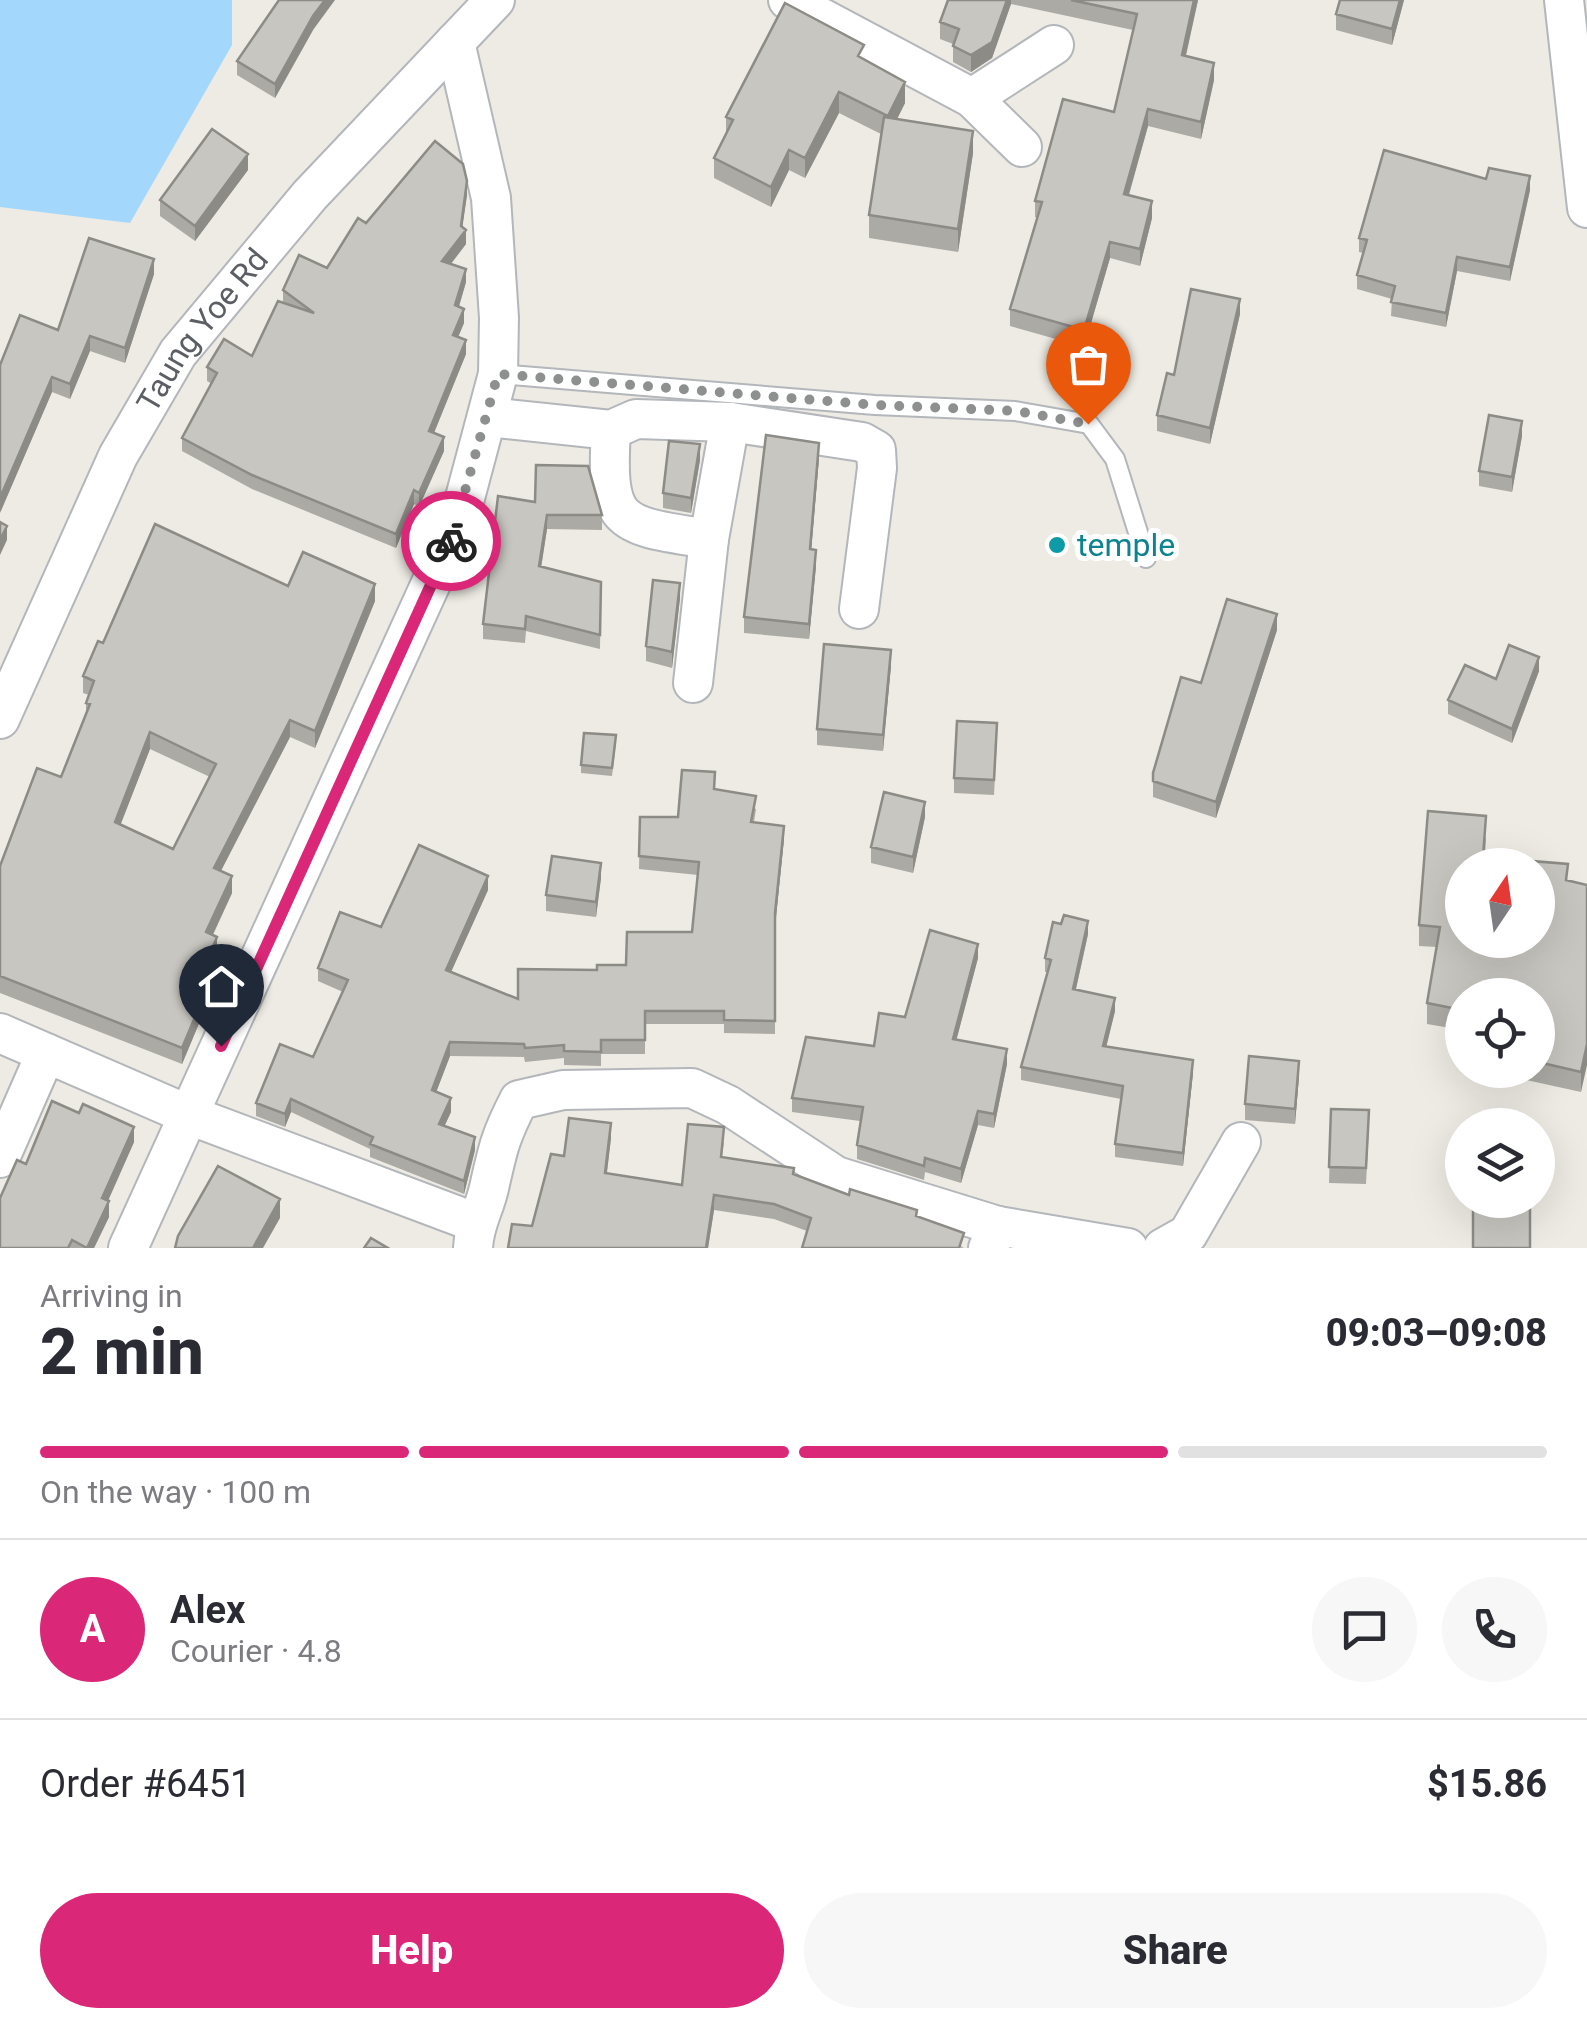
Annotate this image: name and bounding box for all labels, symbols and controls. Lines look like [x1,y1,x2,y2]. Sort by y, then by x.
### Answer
street label: Taung Yoe Rd [129,241,276,419]
pin [1046,322,1131,425]
icon: bag [1061,337,1116,392]
courier [401,491,501,591]
icon: bike [424,514,479,569]
place label: temple [1077,526,1175,564]
marker: temple [1046,534,1068,556]
north arrow [1445,848,1555,958]
map controls [1445,848,1555,1218]
pin [179,944,264,1047]
icon: home [194,959,249,1014]
button: locate [1445,978,1555,1088]
button: layers [1445,1108,1555,1218]
text: Arriving in [40,1277,183,1315]
text: 09:03–09:08 [1326,1311,1547,1355]
text: 2 min [40,1314,204,1390]
text: On the way · 100 m [40,1473,311,1511]
button: chat [1312,1577,1417,1682]
button: phone [1442,1577,1547,1682]
text: Alex [170,1588,245,1632]
text: A [80,1607,105,1651]
text: Courier · 4.8 [170,1632,342,1670]
text: Order #6451 [40,1762,251,1806]
text: $15.86 [1427,1762,1547,1806]
button: Help [40,1893,784,2008]
button: Share [804,1893,1547,2008]

